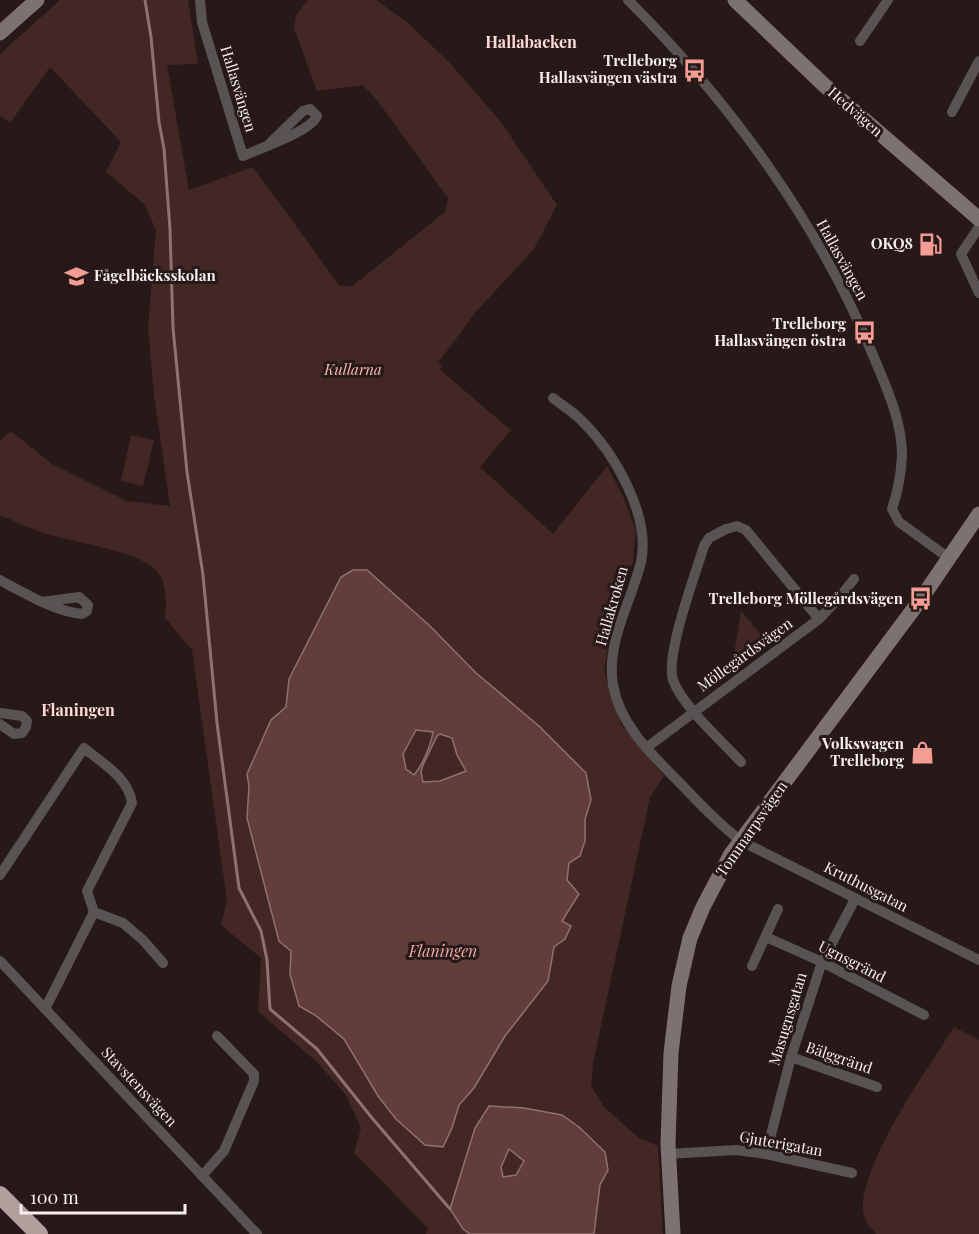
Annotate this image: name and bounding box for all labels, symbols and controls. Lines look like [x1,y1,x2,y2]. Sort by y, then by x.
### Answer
district label: Hallabacken [485,31,577,52]
street label: Hallasvängen [216,43,262,134]
place label: Trelleborg Hallasvängen västra [539,50,678,87]
bus stop icon: Trelleborg Hallasvängen västra [682,57,708,83]
street label: Hedvägen [824,82,887,141]
street label: Hallasvängen [812,216,873,303]
fuel station icon: OKQ8 [918,231,944,257]
place label: OKQ8 [871,233,913,253]
school or university icon: Fågelbäcksskolan [63,263,89,289]
place label: Fågelbäcksskolan [94,265,216,285]
place label: Trelleborg Hallasvängen östra [714,313,847,350]
bus stop icon: Trelleborg Hallasvängen östra [851,320,877,346]
park label: Kullarna [323,359,382,379]
street label: Hallakroken [590,564,632,648]
bus stop icon: Trelleborg Möllegårdsvägen [908,586,934,612]
place label: Trelleborg Möllegårdsvägen [708,588,904,608]
street label: Möllegårdsvägen [693,613,796,695]
district label: Flaningen [41,699,115,720]
place label: Volkswagen Trelleborg [821,733,905,770]
shop icon: Volkswagen Trelleborg [909,740,935,766]
street label: Tommarpsvägen [711,777,792,880]
street label: Kruthusgatan [821,856,912,916]
street label: Ugnsgränd [815,936,890,987]
water label: Flaningen [408,940,477,961]
street label: Masugnsgatan [763,970,811,1068]
street label: Bälggränd [804,1036,875,1078]
street label: Stavstensvägen [98,1042,182,1131]
street label: Gjuterigatan [738,1126,824,1160]
scale bar [21,1177,184,1215]
text: 100 m [30,1185,79,1209]

